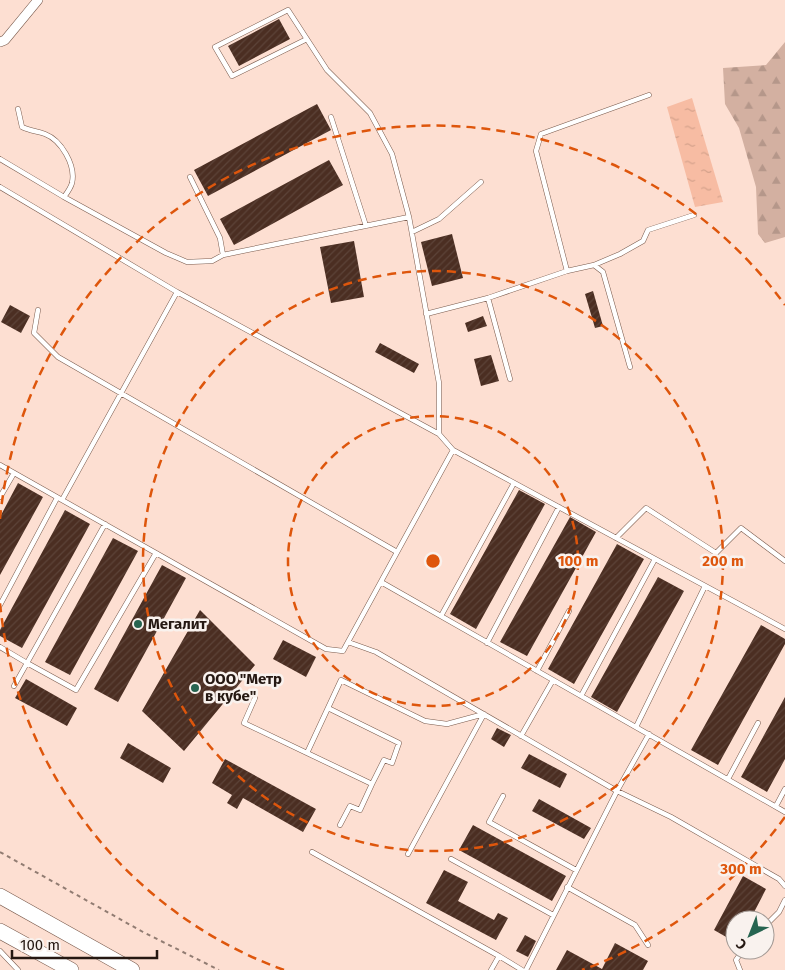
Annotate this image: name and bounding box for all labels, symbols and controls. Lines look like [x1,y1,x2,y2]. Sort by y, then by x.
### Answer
centre of rings [424,552,442,570]
text: 100 m [558,552,598,570]
text: 200 m [702,552,744,570]
place label: Мегалит [148,615,208,633]
marker: Мегалит [132,618,144,630]
place label: ООО "Метр в кубе" [205,670,282,705]
marker: ООО "Метр в кубе" [189,682,201,694]
text: 300 m [719,860,762,878]
north arrow [725,910,775,960]
scale bar [12,928,158,960]
text: С [733,935,750,953]
text: 100 m [20,936,60,954]

